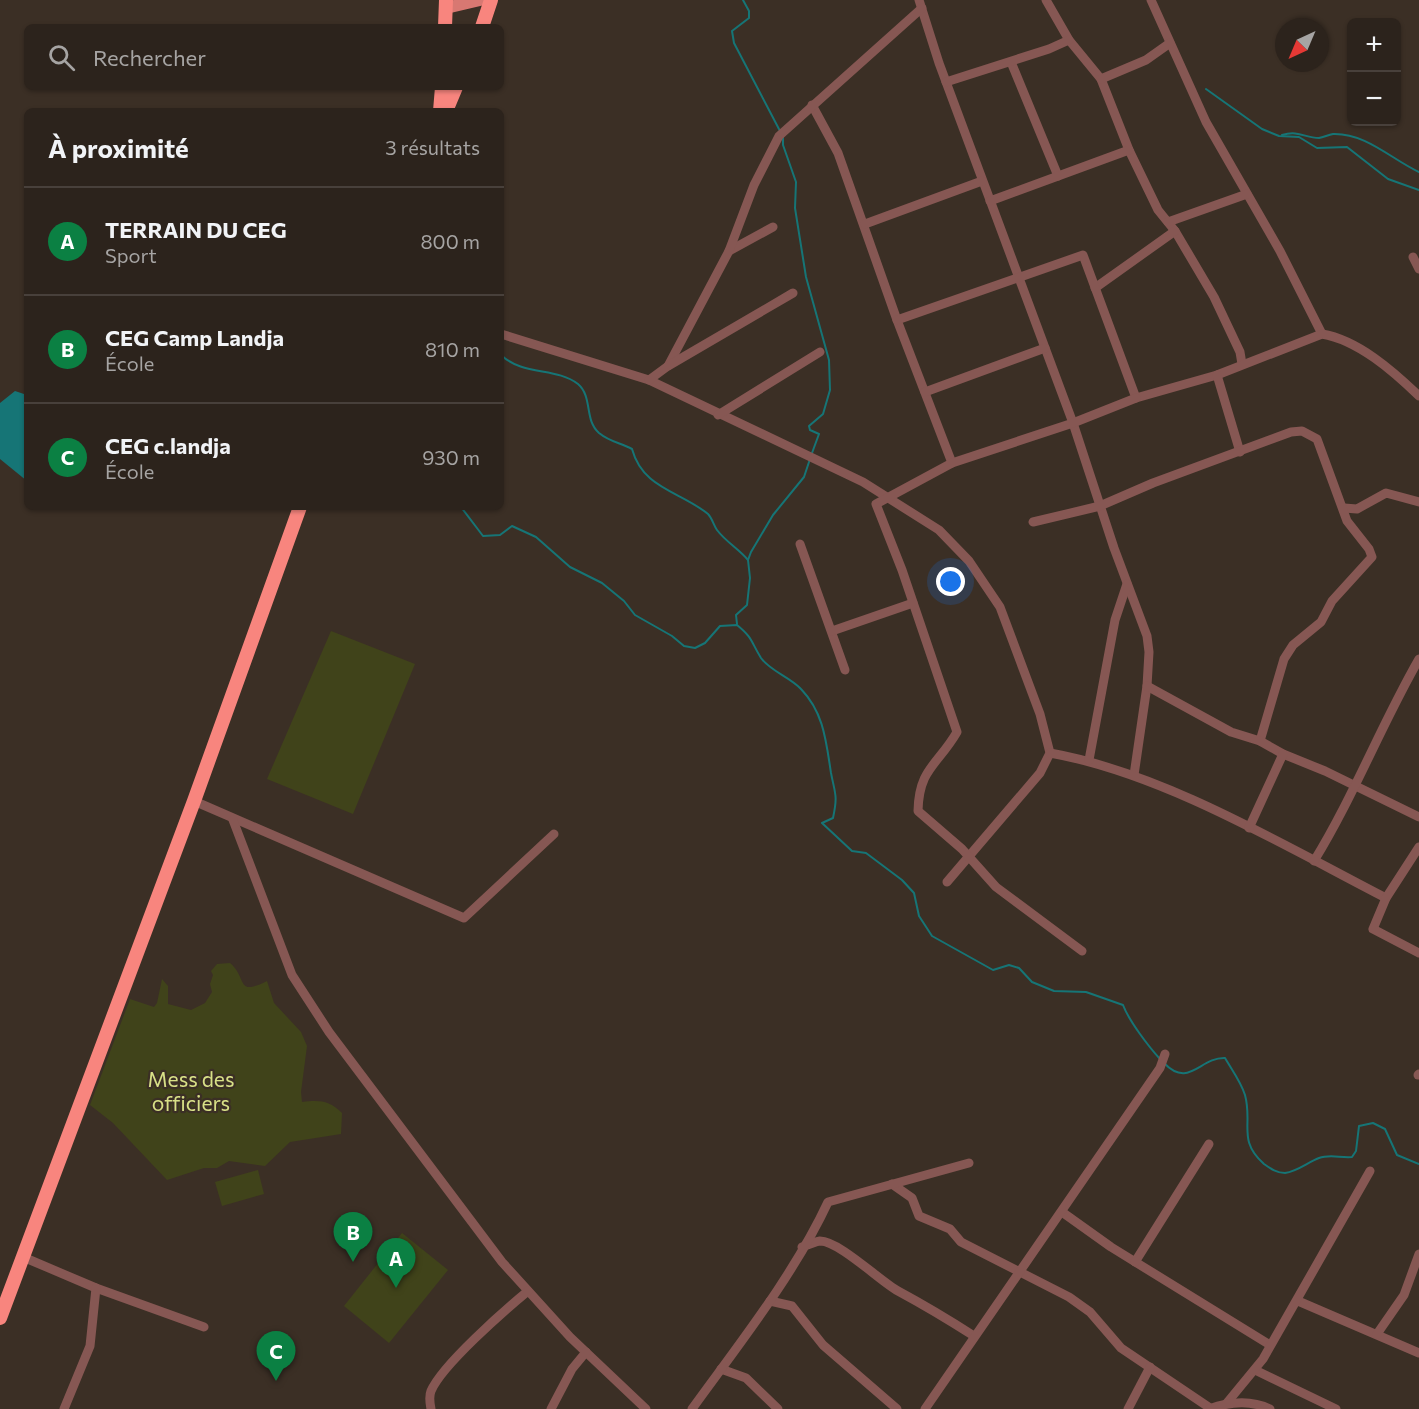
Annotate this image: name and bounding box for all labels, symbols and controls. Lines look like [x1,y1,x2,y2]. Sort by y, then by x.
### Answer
north arrow [1275,18,1329,72]
map controls [1347,18,1401,126]
button: + [1347,18,1401,72]
search box [24,24,504,90]
icon: search [45,41,78,74]
text: Rechercher [93,44,206,71]
button: − [1347,72,1401,126]
text: À proximité [48,132,189,163]
text: 3 résultats [385,135,480,159]
text: TERRAIN DU CEG [105,216,287,243]
text: A [60,229,75,253]
text: 800 m [420,229,480,253]
text: Sport [105,243,157,267]
text: CEG Camp Landja [105,324,284,351]
text: B [61,337,74,361]
text: 810 m [425,337,480,361]
text: École [105,351,154,375]
text: CEG c.landja [105,432,231,459]
text: C [61,445,74,469]
text: 930 m [422,445,480,469]
text: École [105,459,154,483]
your location [936,567,965,596]
park label: Mess des officiers [148,1066,235,1115]
pin: B [334,1212,372,1262]
pin: A [376,1238,416,1288]
pin: C [256,1332,296,1381]

